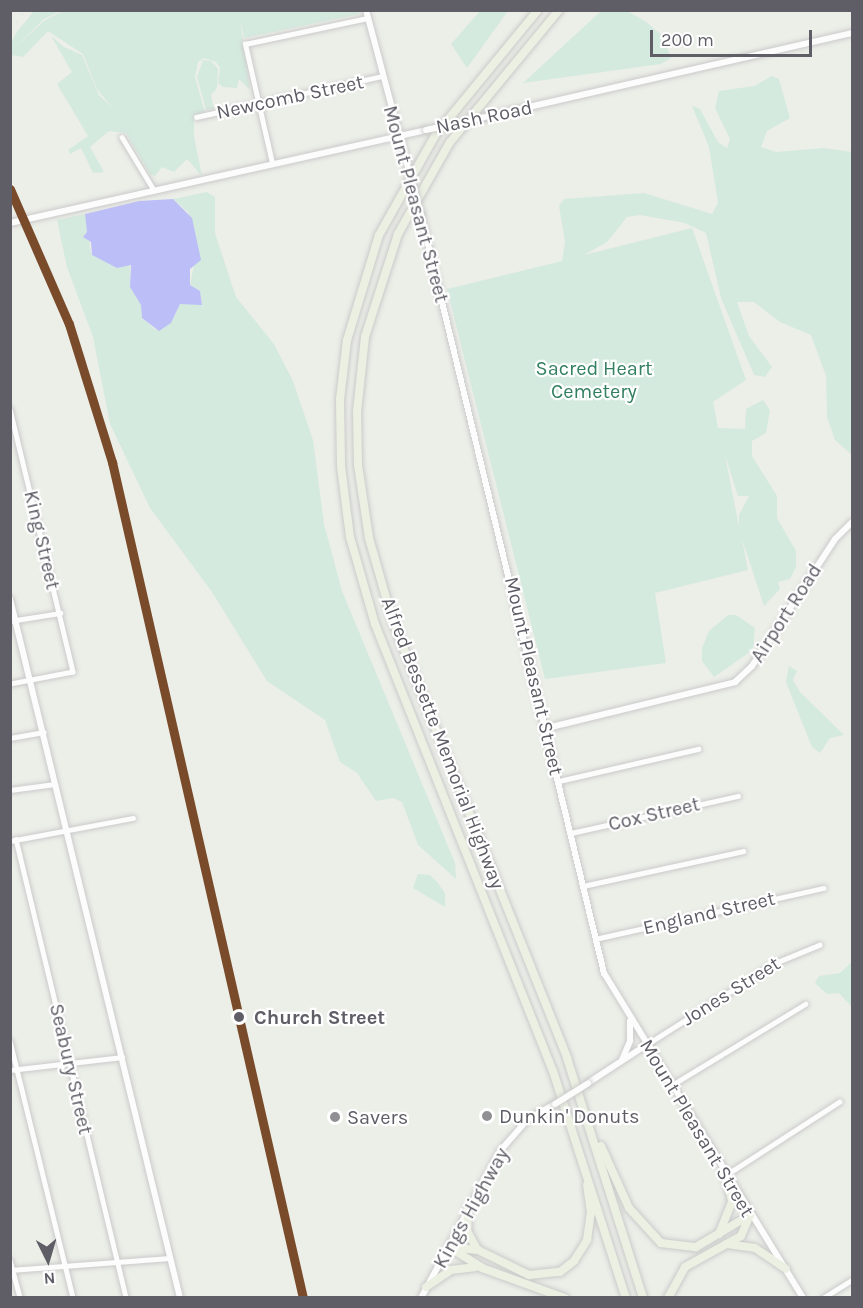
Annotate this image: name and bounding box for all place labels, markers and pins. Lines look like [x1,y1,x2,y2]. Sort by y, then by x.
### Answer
place label: Church Street [254,1005,385,1029]
marker: Church Street [229,1007,249,1027]
place label: Dunkin' Donuts [499,1104,639,1128]
place label: Savers [347,1105,408,1129]
marker: Dunkin' Donuts [480,1109,494,1123]
marker: Savers [328,1110,342,1124]

